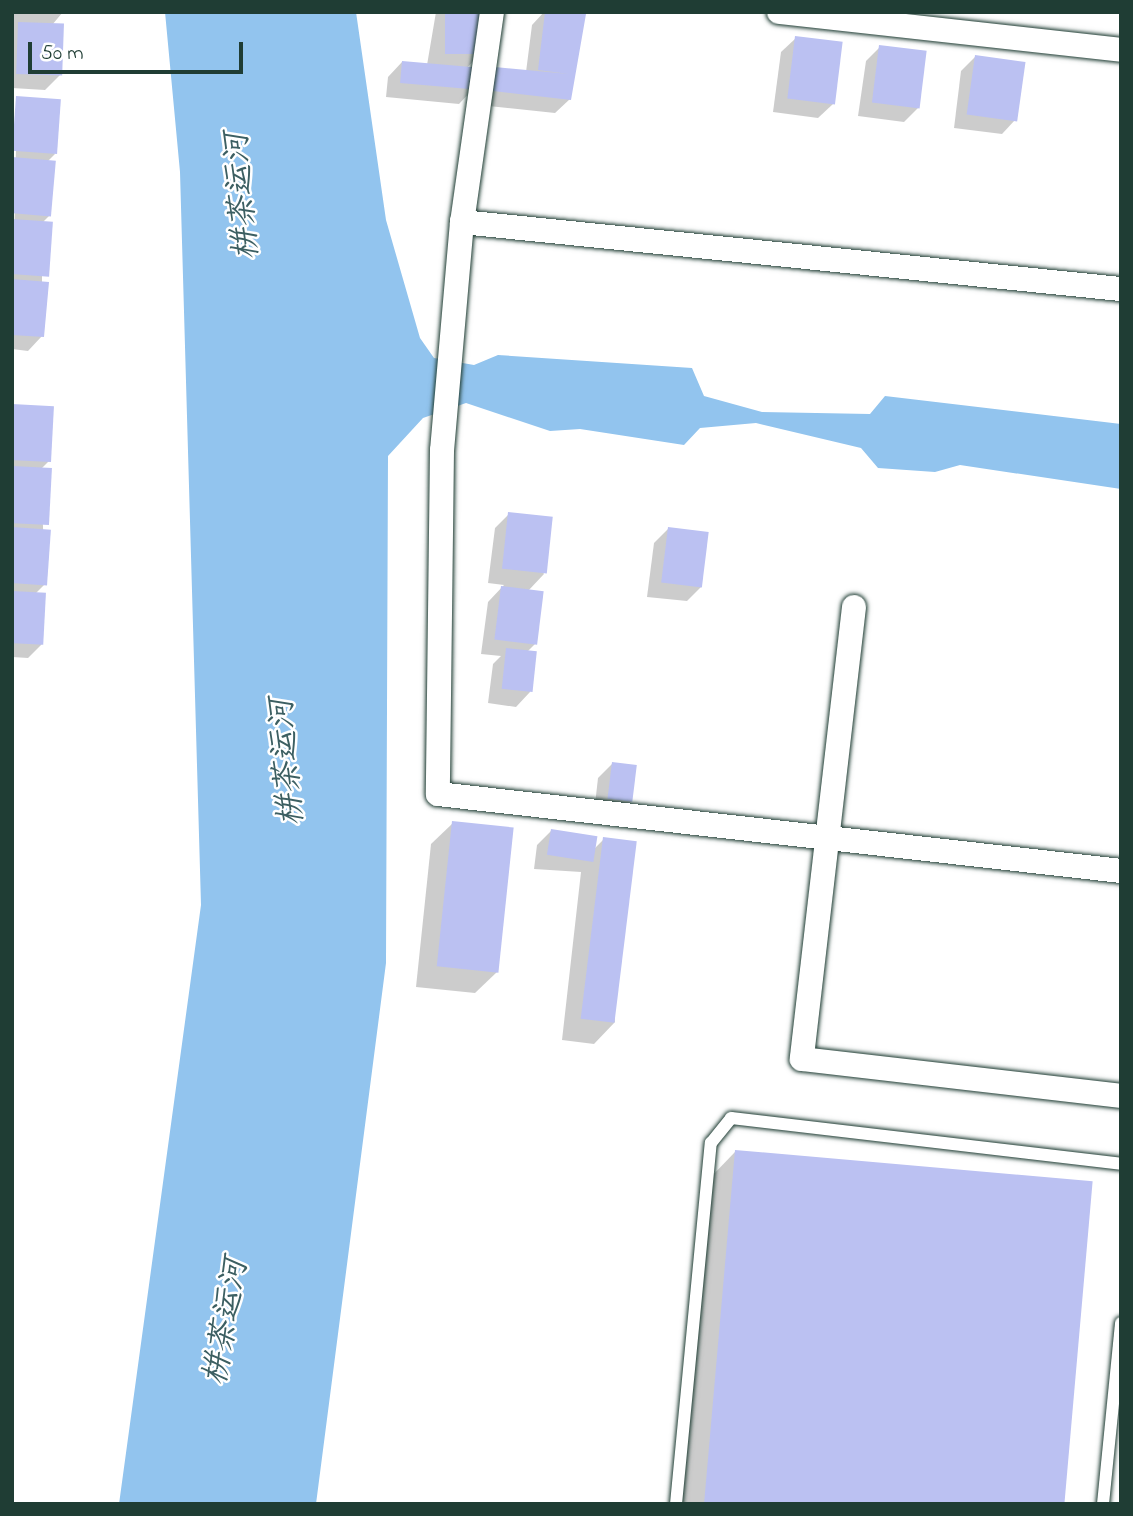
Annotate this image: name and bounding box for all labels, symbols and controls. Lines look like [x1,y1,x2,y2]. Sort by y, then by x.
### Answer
scale bar [32,28,247,72]
text: 50 m [41,39,84,69]
water label: 栟茶运河 [219,131,269,261]
water label: 栟茶运河 [264,697,314,827]
water label: 栟茶运河 [198,1256,258,1388]

